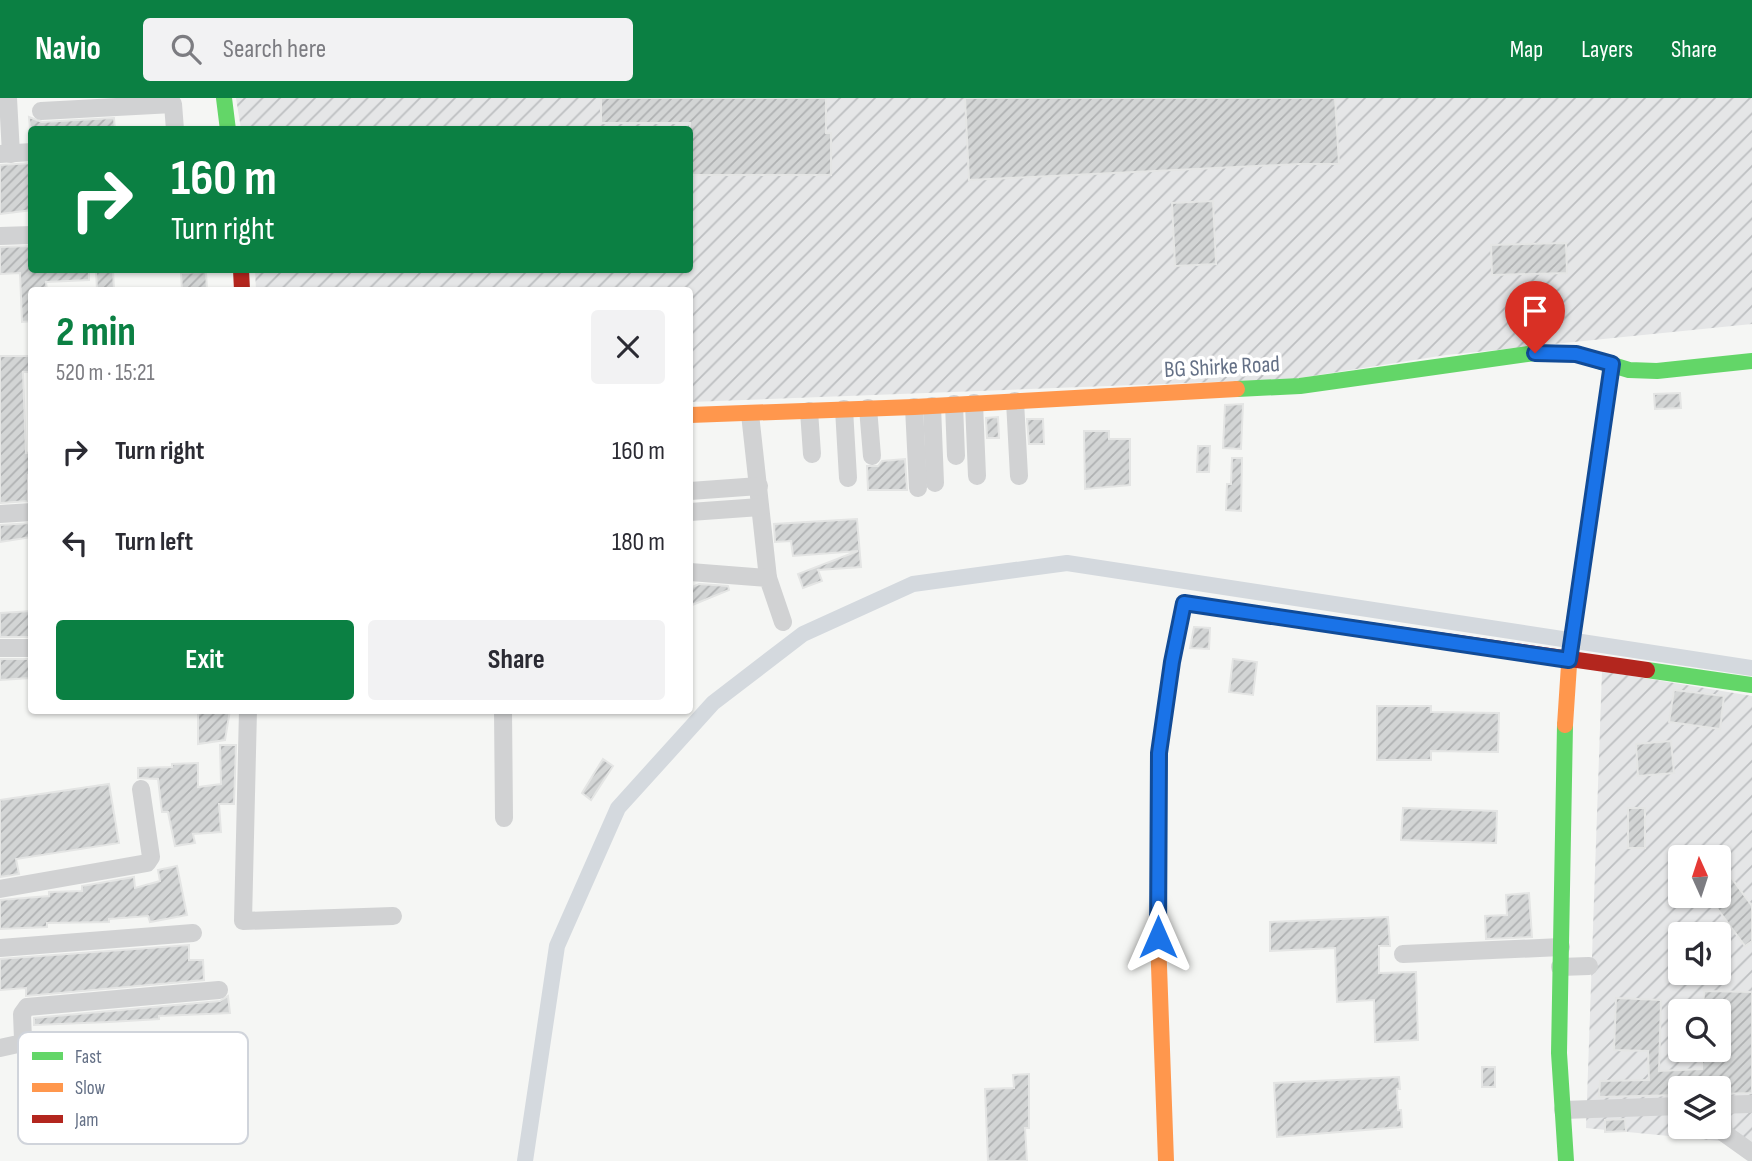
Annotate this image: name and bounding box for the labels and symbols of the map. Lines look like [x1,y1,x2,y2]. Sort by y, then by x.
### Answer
pin [1505,281,1565,353]
street label: BG Shirke Road [1164,350,1280,384]
north arrow [1668,845,1731,908]
position arrow [1121,900,1195,974]
legend [18,1032,248,1144]
text: Fast [75,1046,102,1069]
text: Slow [75,1077,105,1100]
text: Jam [74,1109,98,1132]

